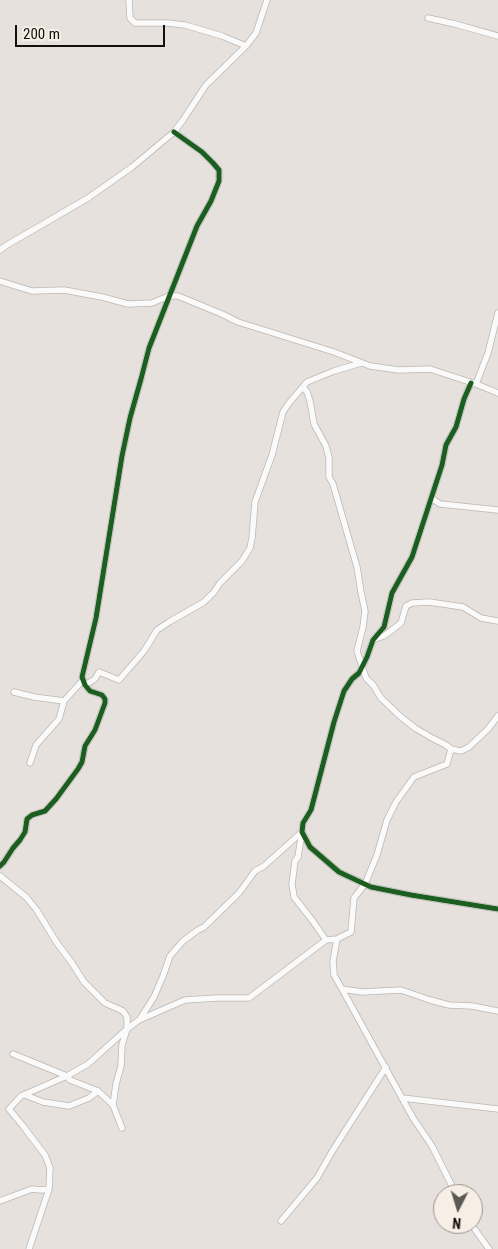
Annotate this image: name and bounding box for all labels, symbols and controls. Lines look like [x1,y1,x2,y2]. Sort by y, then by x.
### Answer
scale bar [18,15,168,47]
text: 200 m [23,25,60,43]
north arrow [433,1184,483,1234]
text: N [452,1215,462,1231]

